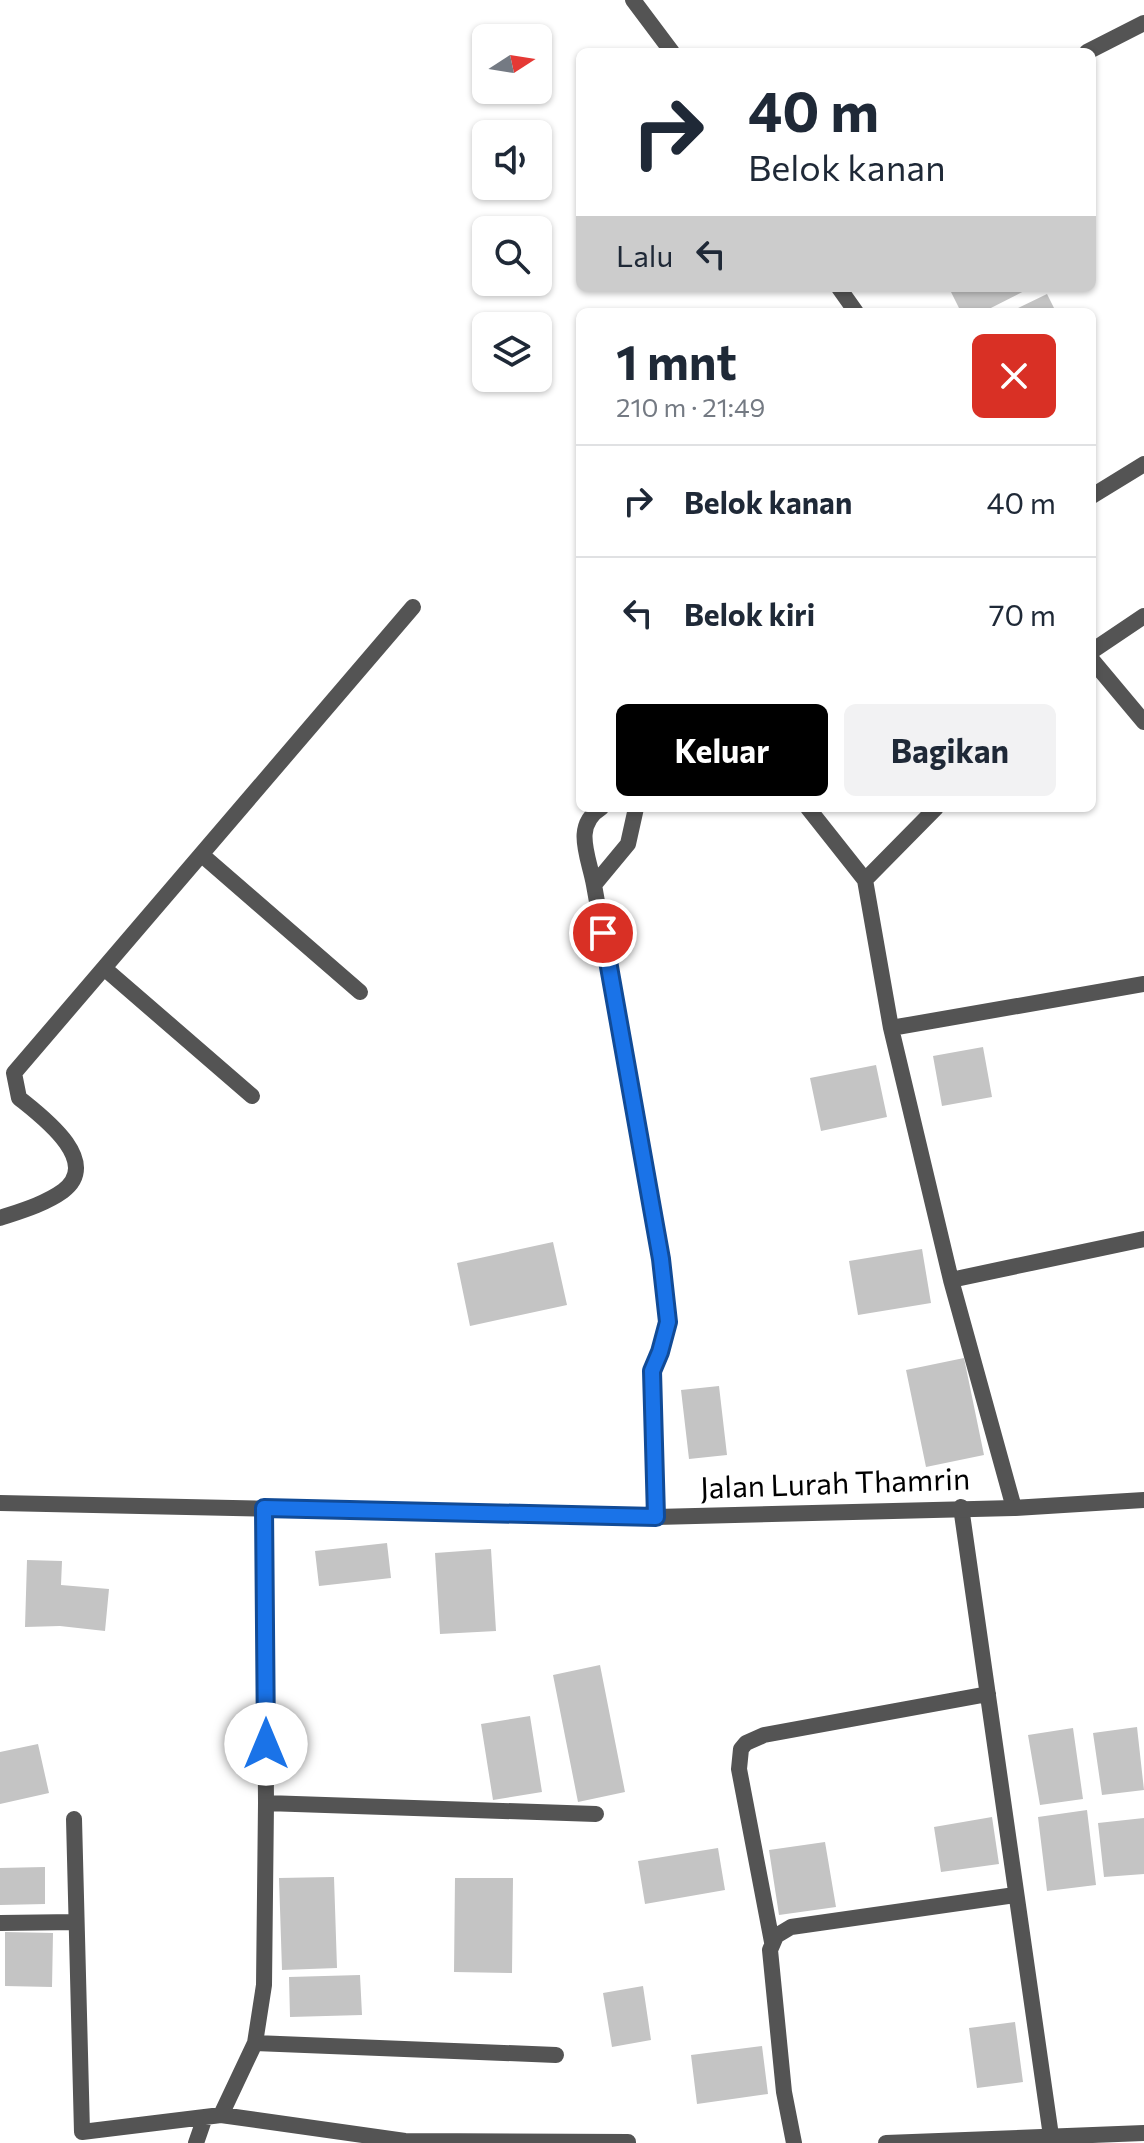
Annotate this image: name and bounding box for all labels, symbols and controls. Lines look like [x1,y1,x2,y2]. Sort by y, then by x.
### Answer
north arrow [472,24,552,104]
map controls [472,24,552,392]
text: 40 m [748,75,879,144]
icon: right [616,80,720,184]
button: sound [472,120,552,200]
text: Belok kanan [748,144,946,188]
button: search [472,216,552,296]
icon: left [689,232,733,276]
text: Lalu [616,236,673,273]
button: layers [472,312,552,392]
text: 1 mnt [616,331,737,390]
button: close [972,334,1056,418]
text: 210 m · 21:49 [616,391,765,422]
icon: right [616,479,660,523]
text: Belok kanan [684,483,852,520]
text: 40 m [987,483,1056,520]
icon: left [616,591,660,635]
text: Belok kiri [684,595,815,632]
text: 70 m [989,595,1056,632]
button: Keluar [616,704,828,796]
button: Bagikan [844,704,1056,796]
pin [569,899,637,967]
icon: arrive [581,911,625,955]
street label: Jalan Lurah Thamrin [699,1458,971,1505]
position arrow [224,1702,308,1786]

